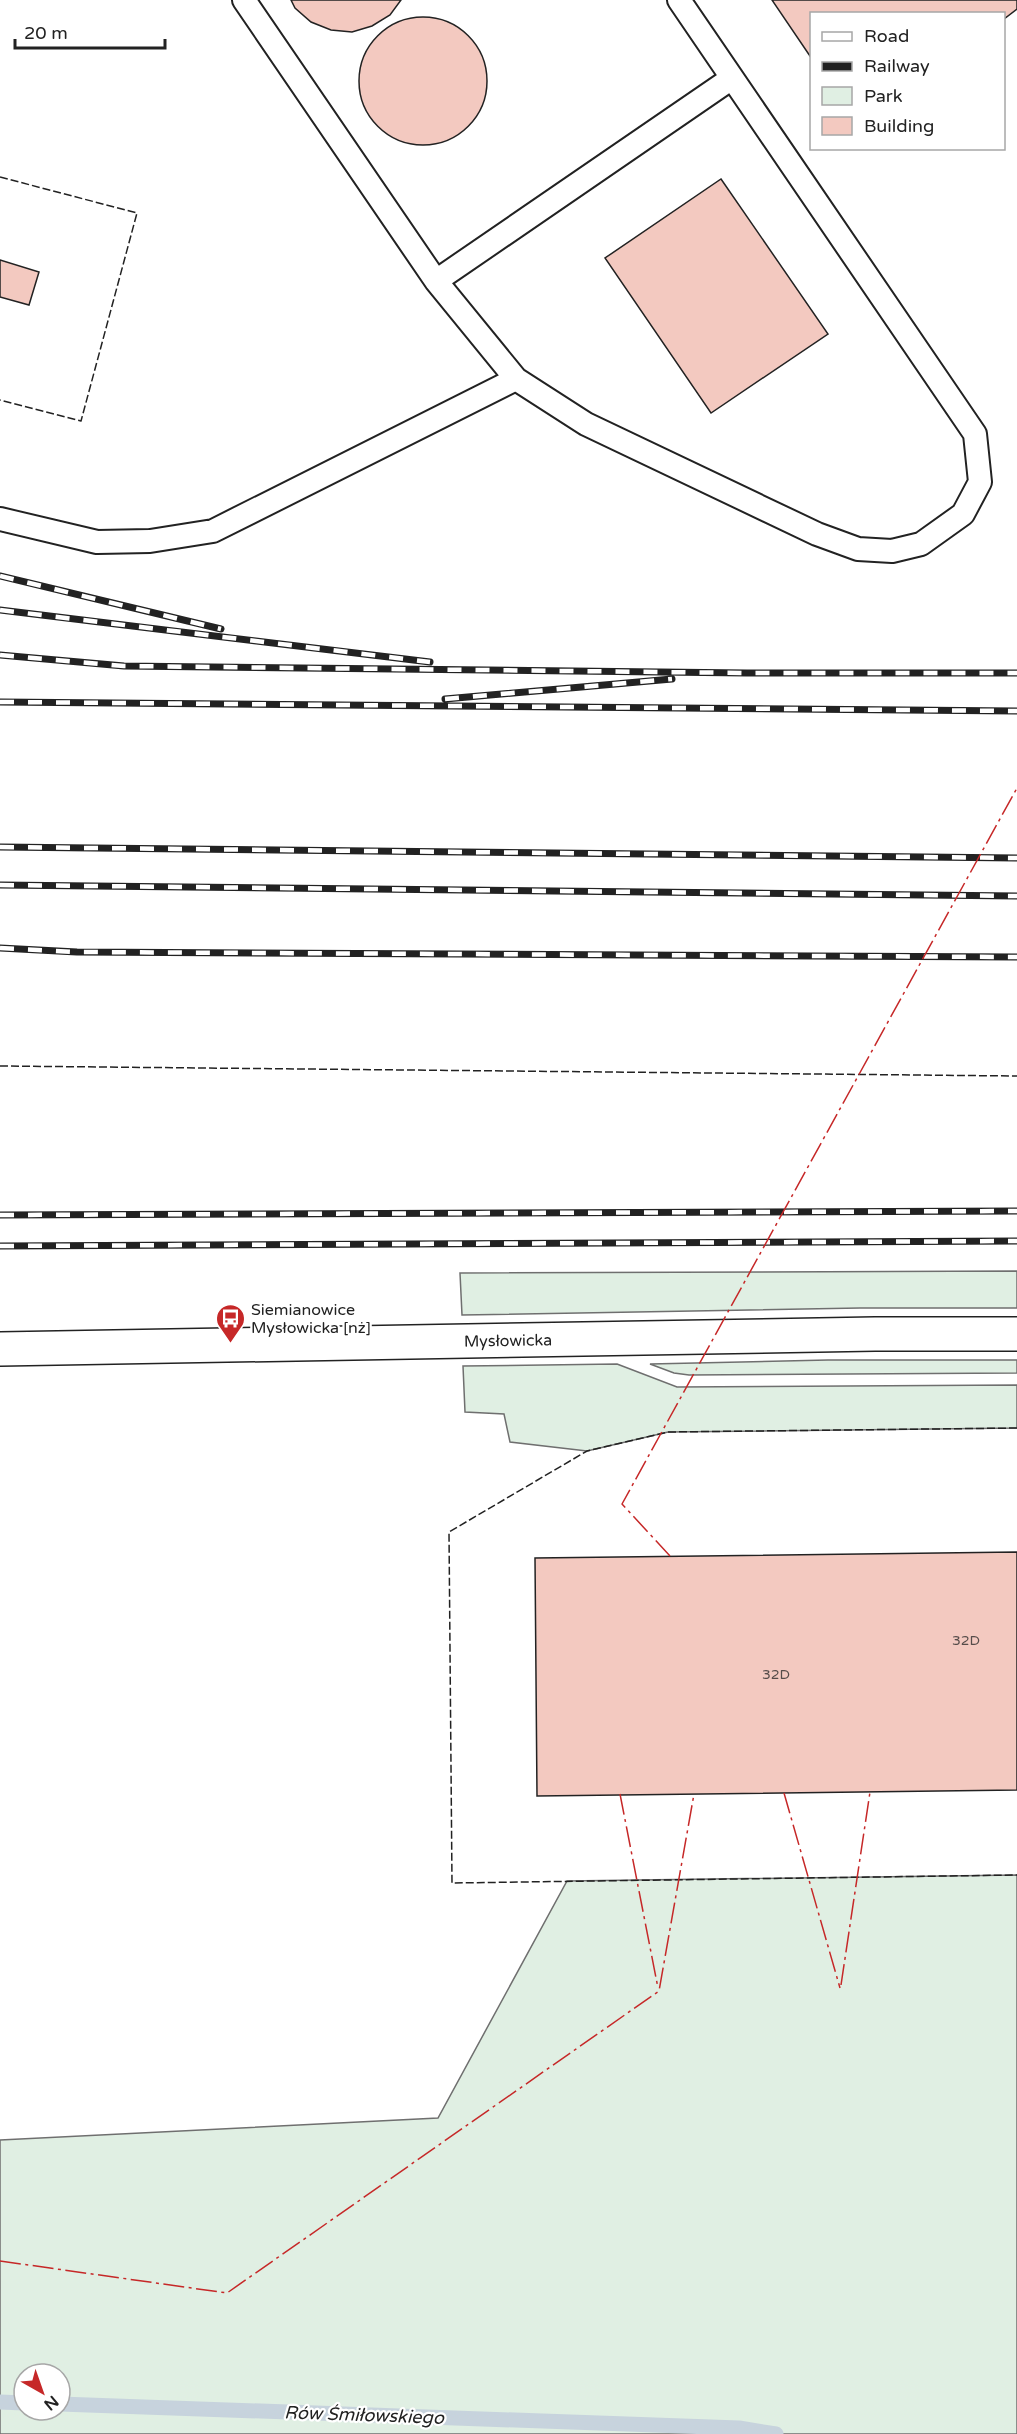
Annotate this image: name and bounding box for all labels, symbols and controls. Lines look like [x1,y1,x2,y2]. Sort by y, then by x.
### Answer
scale bar [15,12,165,50]
legend [810,12,1005,150]
text: 20 m [24,22,68,44]
text: Road [864,25,909,47]
text: Railway [864,55,930,77]
text: Park [864,85,903,107]
text: Building [864,115,934,137]
place label: Siemianowice Mysłowicka [nż] [251,1300,371,1338]
bus stop icon: Siemianowice Mysłowicka [nż] [214,1302,246,1344]
street label: Mysłowicka [464,1330,552,1352]
house number: 32D [952,1632,980,1649]
house number: 32D [762,1666,790,1683]
north arrow [12,2362,72,2422]
text: N [40,2391,62,2415]
water label: Rów Śmiłowskiego [284,2401,445,2429]

